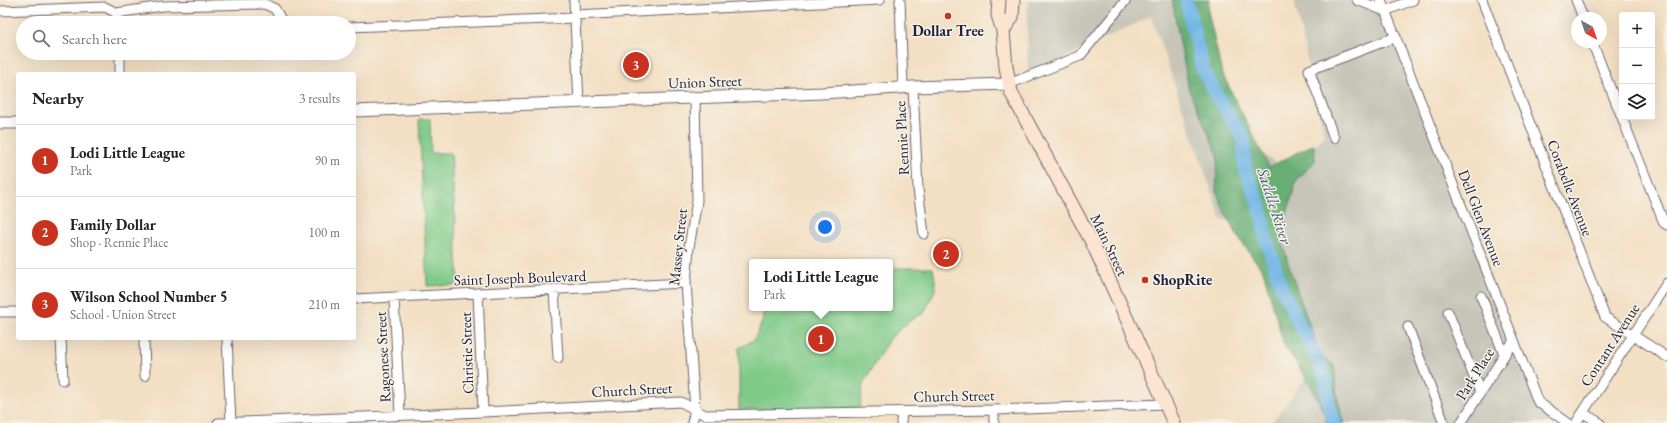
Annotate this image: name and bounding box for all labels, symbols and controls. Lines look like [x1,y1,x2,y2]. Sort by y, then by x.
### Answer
marker: Dollar Tree [943,11,953,21]
north arrow [1571,12,1607,48]
map controls [1619,12,1655,120]
button: + [1619,12,1655,48]
search box [16,16,356,60]
place label: Dollar Tree [912,21,984,40]
icon: search [30,27,52,49]
text: Search here [62,29,127,48]
button: − [1619,48,1655,84]
pin: 3 [623,50,649,80]
street label: Union Street [668,71,743,92]
button: layers [1619,84,1655,120]
text: Nearby [32,87,84,109]
text: 3 results [299,90,340,107]
street label: Rennie Place [890,100,913,176]
street label: Corabelle Avenue [1543,137,1598,239]
text: Lodi Little League [70,143,185,162]
text: 1 [42,152,48,169]
text: 90 m [315,152,340,169]
text: Park [70,162,92,179]
water label: Saddle River [1252,165,1297,248]
street label: Dell Glen Avenue [1454,167,1509,269]
street label: Massey Street [664,207,691,286]
street label: Main Street [1086,211,1133,279]
text: Family Dollar [70,215,156,234]
your location [815,217,835,237]
text: 2 [42,224,48,241]
text: 100 m [309,224,340,241]
text: Shop · Rennie Place [70,234,168,251]
pin: 2 [933,239,959,269]
popup [749,259,893,311]
street label: Saint Joseph Boulevard [454,266,587,289]
text: Lodi Little League [763,267,879,286]
place label: ShopRite [1153,270,1212,289]
marker: ShopRite [1140,275,1150,285]
text: Park [763,286,786,303]
text: Wilson School Number 5 [70,287,228,306]
text: 3 [42,296,48,313]
text: 210 m [309,296,340,313]
street label: Contant Avenue [1576,299,1644,390]
text: School · Union Street [70,306,176,323]
street label: Ragonese Street [371,311,394,403]
street label: Christie Street [456,311,477,394]
pin: 1 [808,324,834,354]
street label: Park Place [1451,344,1498,403]
street label: Church Street [591,378,673,401]
street label: Church Street [913,385,995,406]

